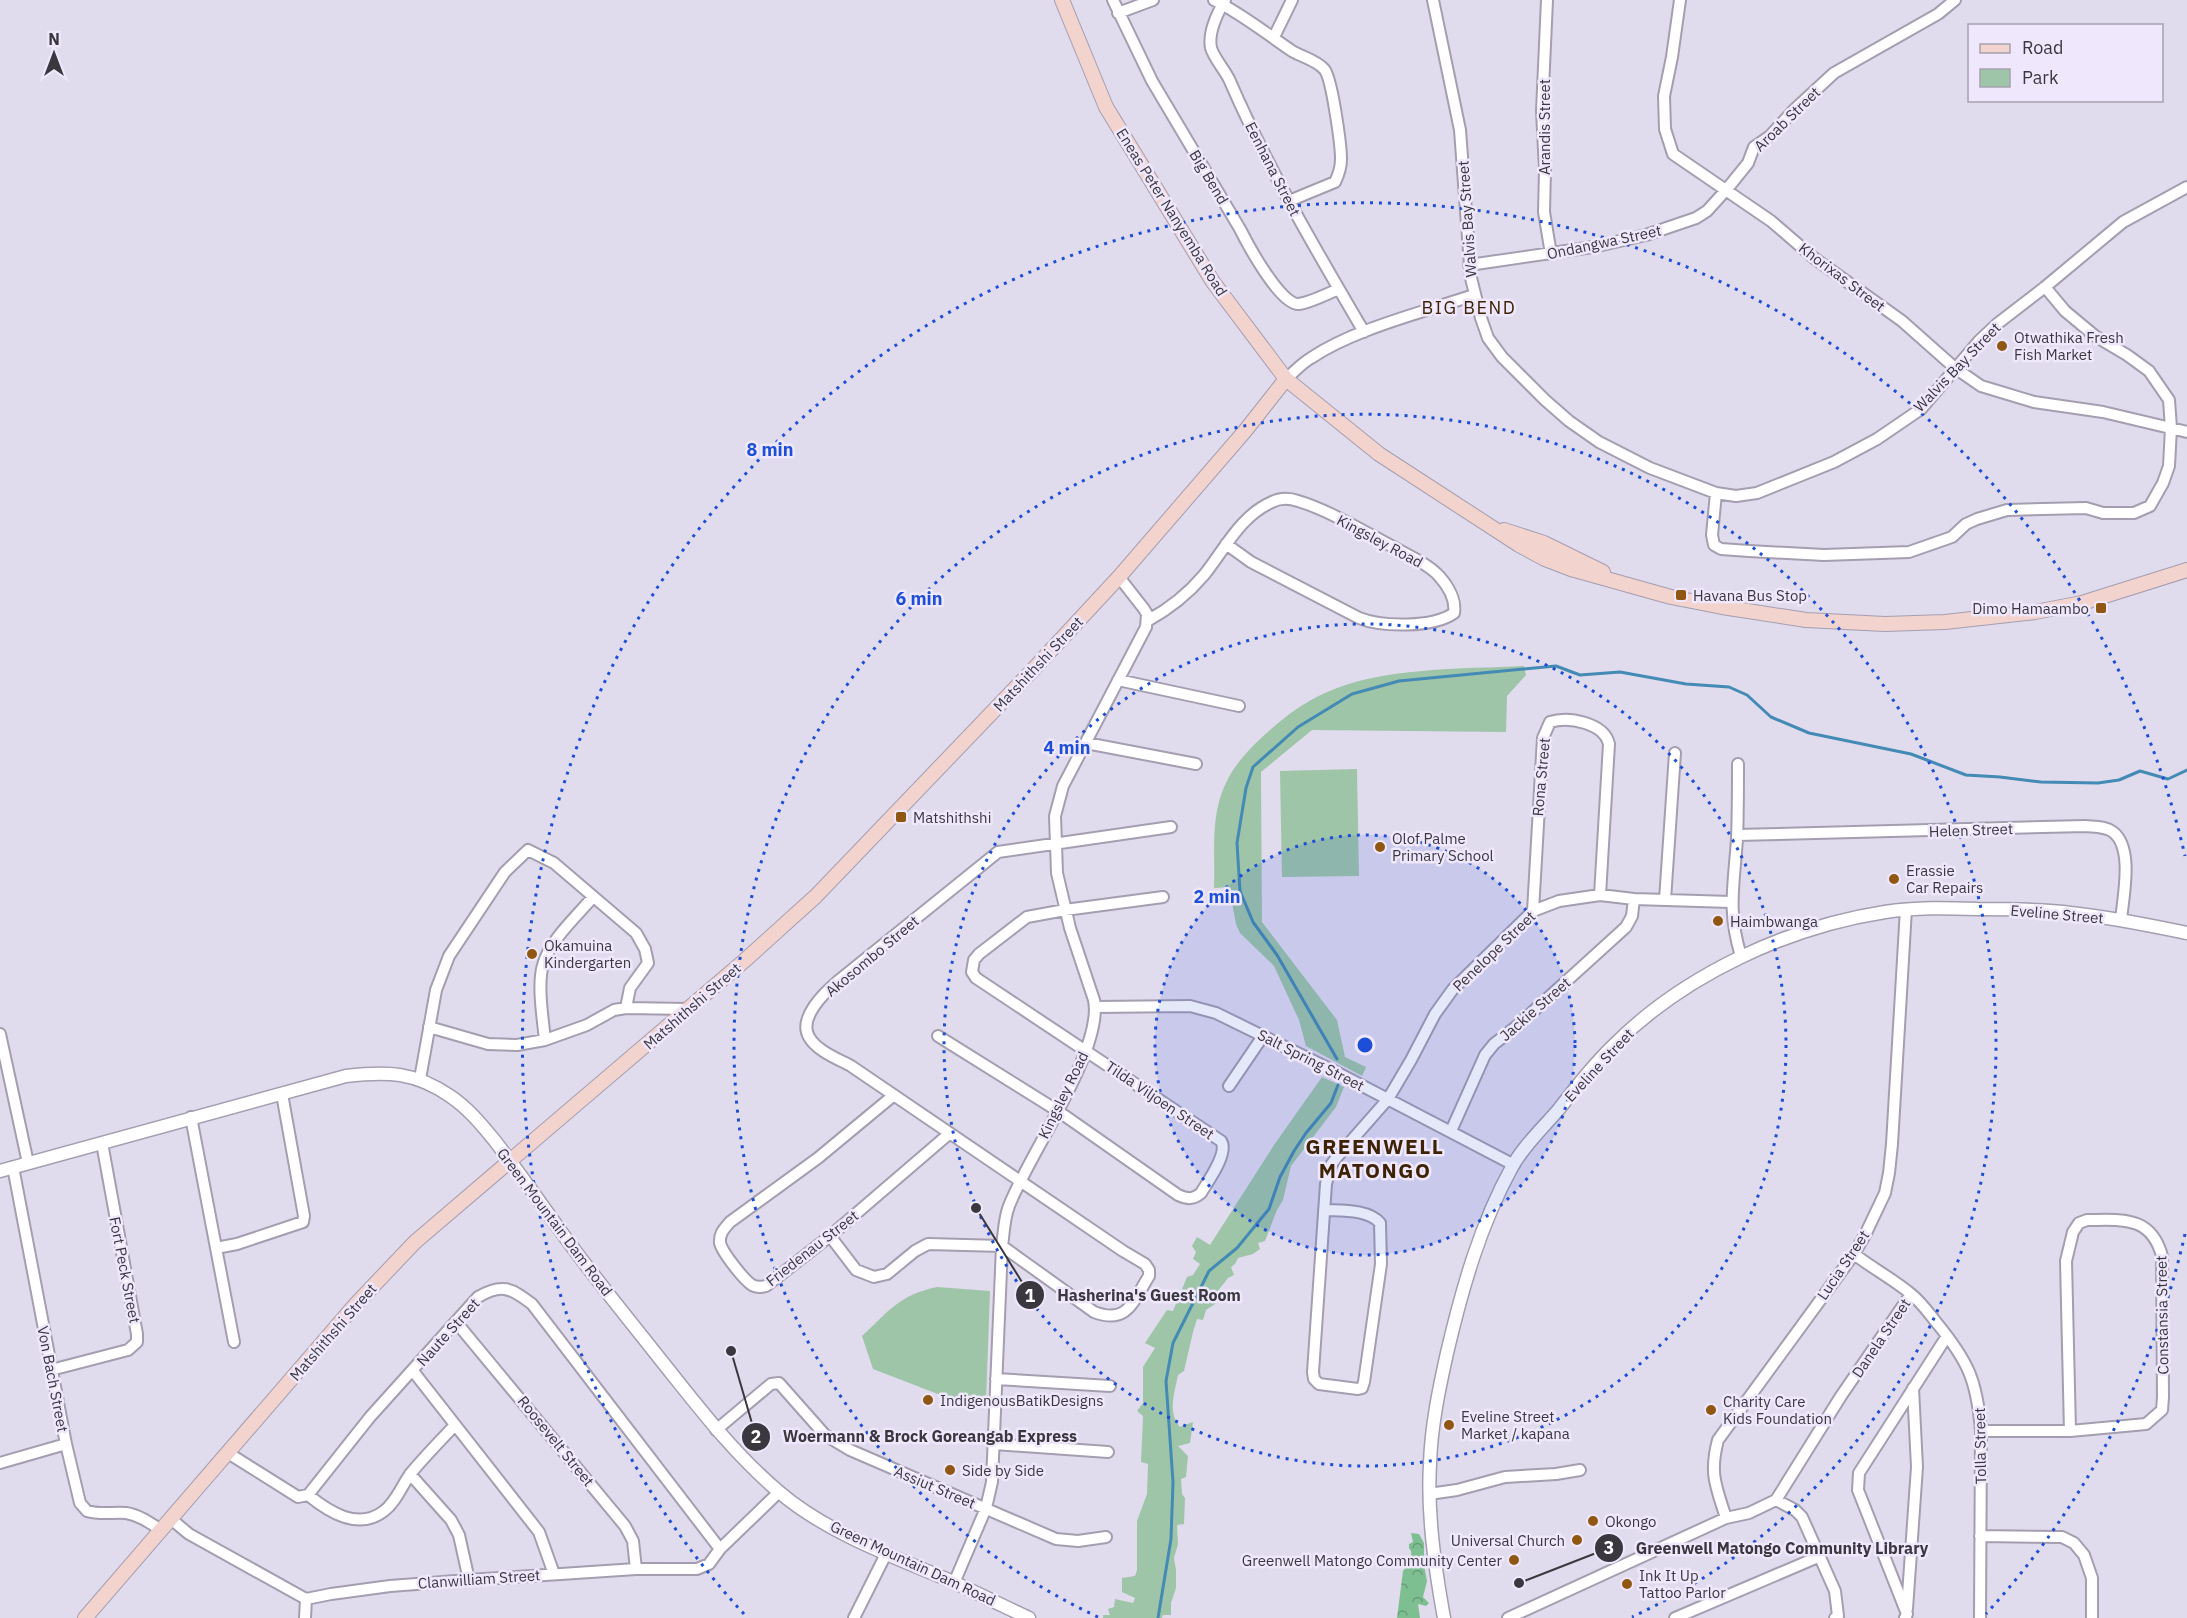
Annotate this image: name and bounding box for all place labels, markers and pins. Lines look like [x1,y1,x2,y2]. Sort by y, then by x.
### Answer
place label: Otwathika Fresh Fish Market [2014,328,2124,364]
marker: Otwathika Fresh Fish Market [1995,339,2009,353]
place label: Havana Bus Stop [1693,586,1807,605]
marker: Havana Bus Stop [1674,588,1688,602]
place label: Dimo Hamaambo [1972,599,2089,618]
marker: Dimo Hamaambo [2094,601,2108,615]
place label: Matshithshi [913,808,991,827]
marker: Matshithshi [894,810,908,824]
place label: Olof Palme Primary School [1392,829,1494,865]
marker: Olof Palme Primary School [1373,840,1387,854]
place label: Erassie Car Repairs [1906,861,1983,897]
marker: Erassie Car Repairs [1887,872,1901,886]
place label: Haimbwanga [1730,912,1818,931]
marker: Haimbwanga [1711,914,1725,928]
place label: Okamuina Kindergarten [544,936,631,972]
marker: Okamuina Kindergarten [525,947,539,961]
centre of rings [1355,1035,1375,1055]
callout: Hasherina's Guest Room [1015,1278,1253,1312]
place label: IndigenousBatikDesigns [940,1391,1104,1410]
place label: Charity Care Kids Foundation [1723,1392,1832,1428]
marker: IndigenousBatikDesigns [921,1393,935,1407]
marker: Charity Care Kids Foundation [1704,1403,1718,1417]
place label: Eveline Street Market / kapana [1461,1407,1570,1443]
marker: Eveline Street Market / kapana [1442,1418,1456,1432]
callout: Woermann & Brock Goreangab Express [741,1420,1089,1454]
place label: Side by Side [962,1461,1044,1480]
marker: Side by Side [943,1463,957,1477]
place label: Okongo [1605,1512,1656,1531]
marker: Okongo [1586,1514,1600,1528]
place label: Universal Church [1451,1531,1565,1550]
callout: Greenwell Matongo Community Library [1594,1531,1941,1565]
marker: Universal Church [1570,1533,1584,1547]
place label: Greenwell Matongo Community Center [1242,1551,1502,1570]
marker: Greenwell Matongo Community Center [1507,1553,1521,1567]
place label: Ink It Up Tattoo Parlor [1639,1566,1726,1602]
marker: Ink It Up Tattoo Parlor [1620,1577,1634,1591]

